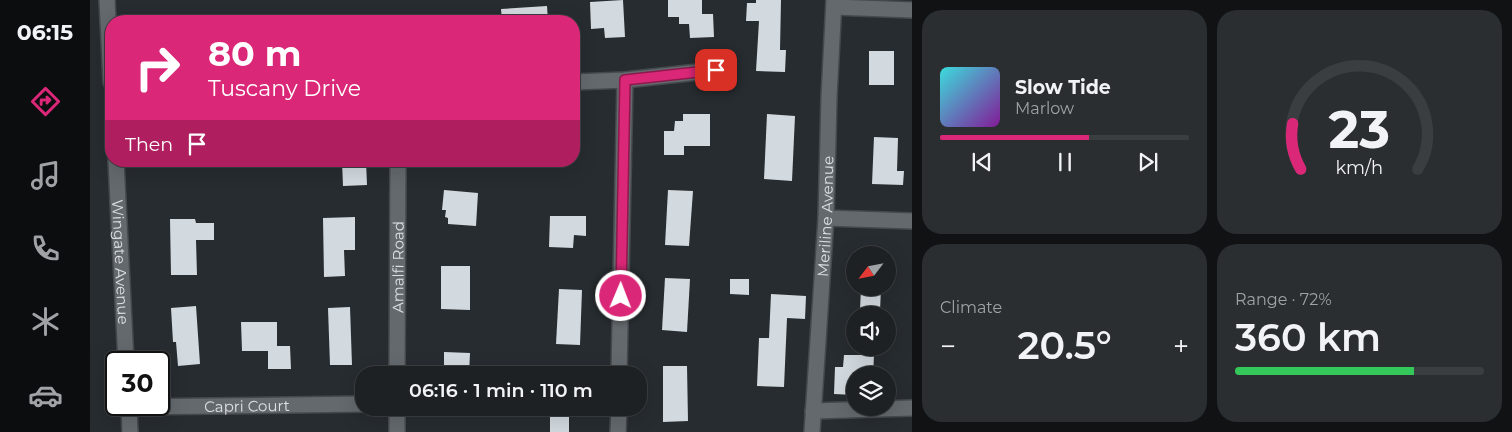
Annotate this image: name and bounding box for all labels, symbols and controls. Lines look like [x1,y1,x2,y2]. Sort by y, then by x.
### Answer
text: 06:15 [17,19,73,46]
text: 80 m [208,32,302,75]
icon: right [125,35,190,100]
pin [695,49,737,91]
icon: arrive [702,56,730,84]
text: Tuscany Drive [208,75,361,102]
text: Slow Tide [1015,76,1111,99]
icon: directions [28,84,63,119]
text: 23 [1329,98,1390,161]
text: Marlow [1015,99,1074,118]
icon: arrive [183,130,211,158]
text: Then [125,133,173,156]
icon: previous [968,148,996,176]
icon: pause [1051,148,1079,176]
icon: next [1134,148,1162,176]
street label: Meriline Avenue [813,156,837,278]
text: km/h [1336,157,1383,178]
icon: music [28,158,63,193]
street label: Wingate Avenue [108,199,134,325]
street label: Amalfi Road [388,221,407,313]
icon: phone [28,231,63,266]
north arrow [846,246,896,296]
map controls [846,246,896,416]
position arrow [594,269,646,321]
text: Range · 72% [1235,290,1332,309]
text: Climate [940,298,1002,317]
icon: climate [28,304,63,339]
button: sound [846,306,896,356]
text: 360 km [1235,314,1381,361]
text: 20.5° [1017,322,1112,369]
text: − [940,329,956,363]
text: + [1173,329,1189,363]
speed limit sign: 30 [105,351,170,416]
button: layers [846,366,896,416]
icon: car [28,378,63,413]
text: 06:16 · 1 min · 110 m [409,379,593,402]
street label: Capri Court [204,395,290,416]

